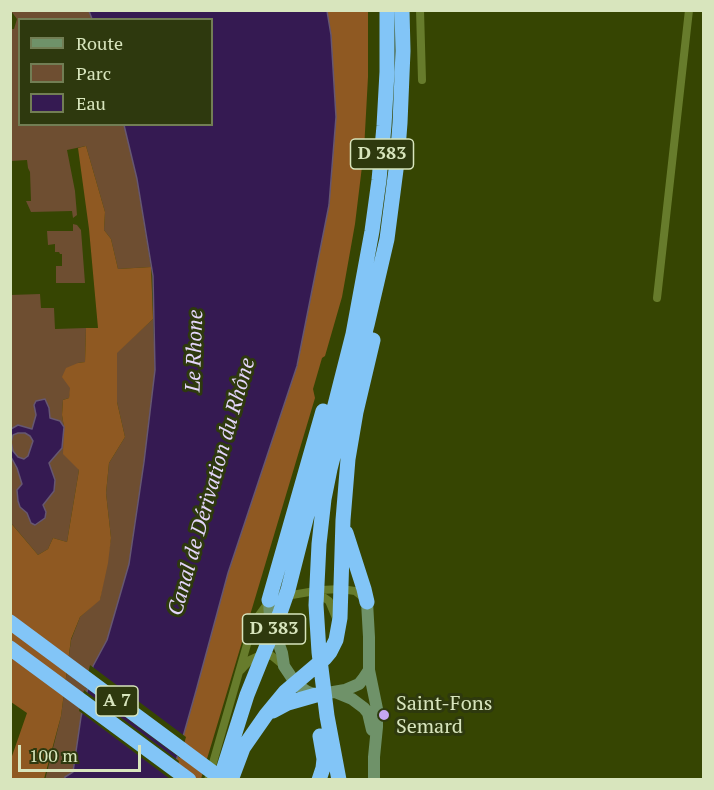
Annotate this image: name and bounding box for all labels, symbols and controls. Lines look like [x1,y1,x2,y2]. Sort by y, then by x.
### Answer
legend [18,18,213,126]
text: Route [76,31,123,55]
text: Parc [76,61,111,85]
text: Eau [76,91,106,115]
road number: D 383 [350,139,413,169]
water label: Le Rhone [181,309,209,393]
water label: Canal de Dérivation du Rhône [163,355,261,619]
road number: D 383 [242,614,306,644]
road number: A 7 [96,686,138,716]
place label: Saint-Fons Semard [396,692,492,739]
marker: Saint-Fons Semard [377,708,391,722]
scale bar [21,733,144,771]
text: 100 m [29,743,78,767]

